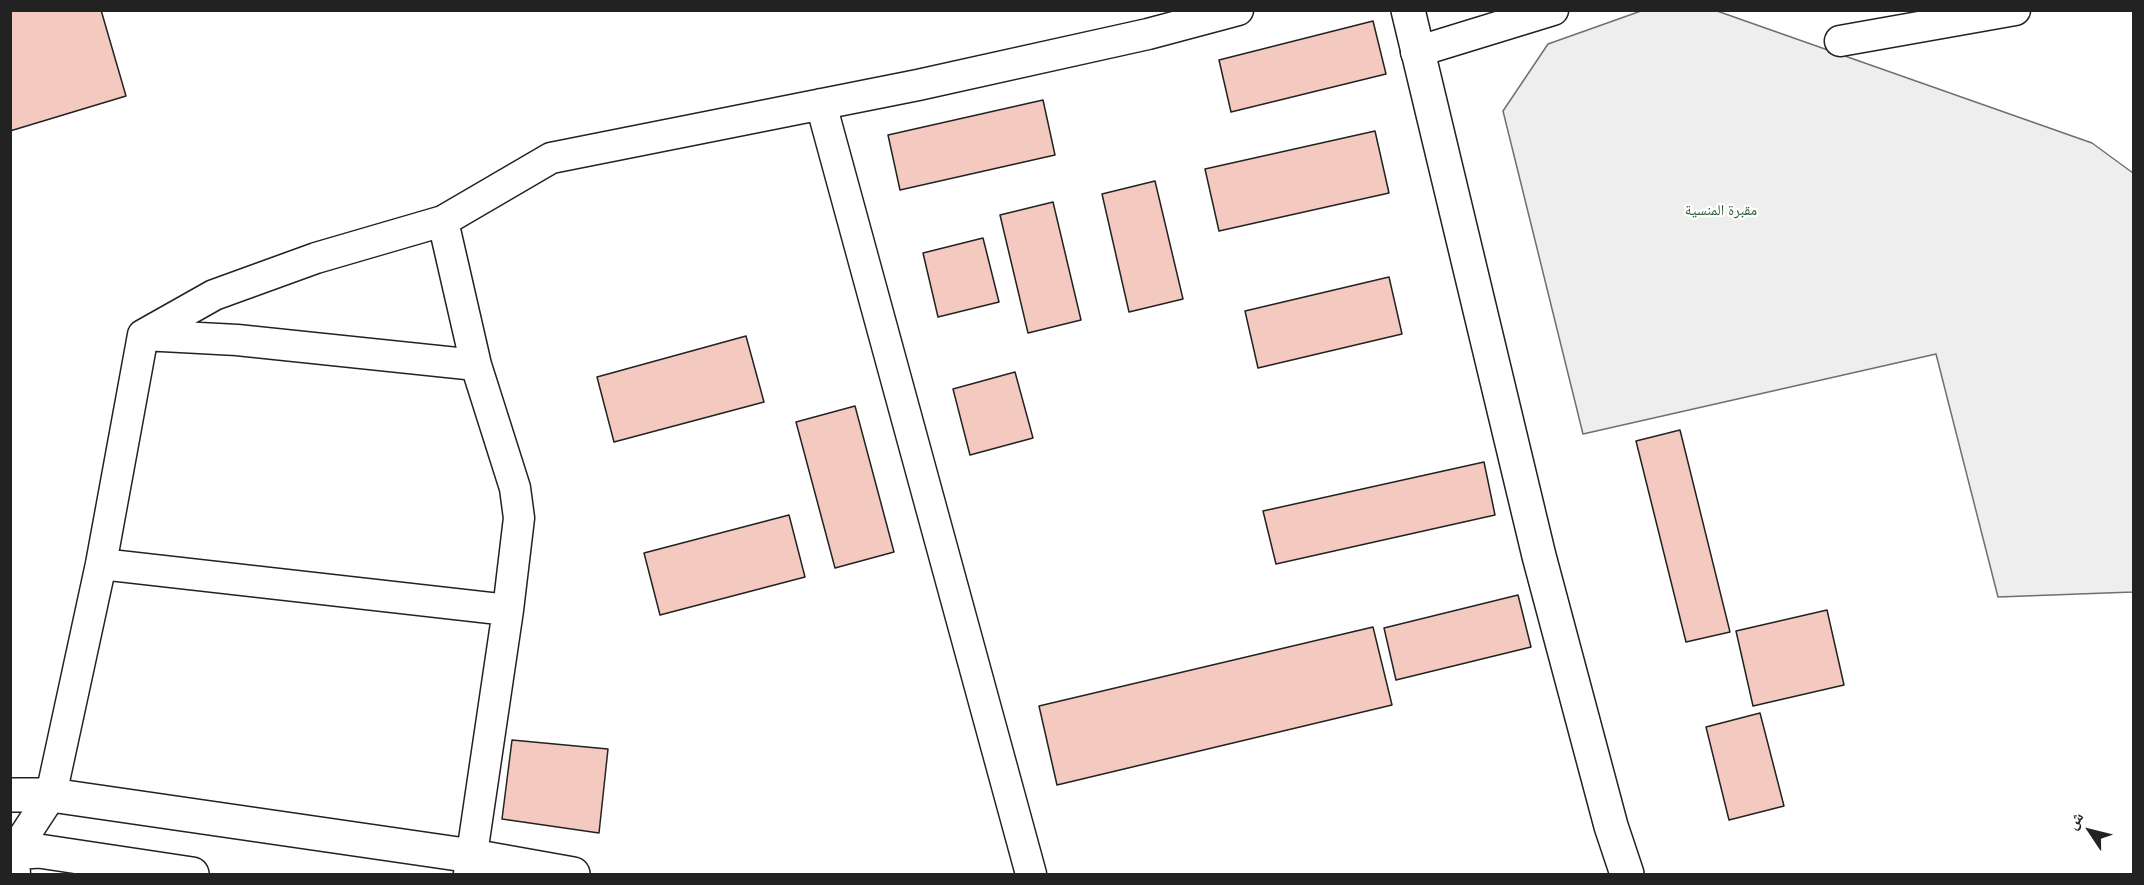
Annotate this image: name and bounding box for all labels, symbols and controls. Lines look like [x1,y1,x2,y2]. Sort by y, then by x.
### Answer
park label: مقبرة المنسية [1685,202,1757,220]
north arrow [2060,801,2120,861]
text: ش [2062,808,2087,833]

